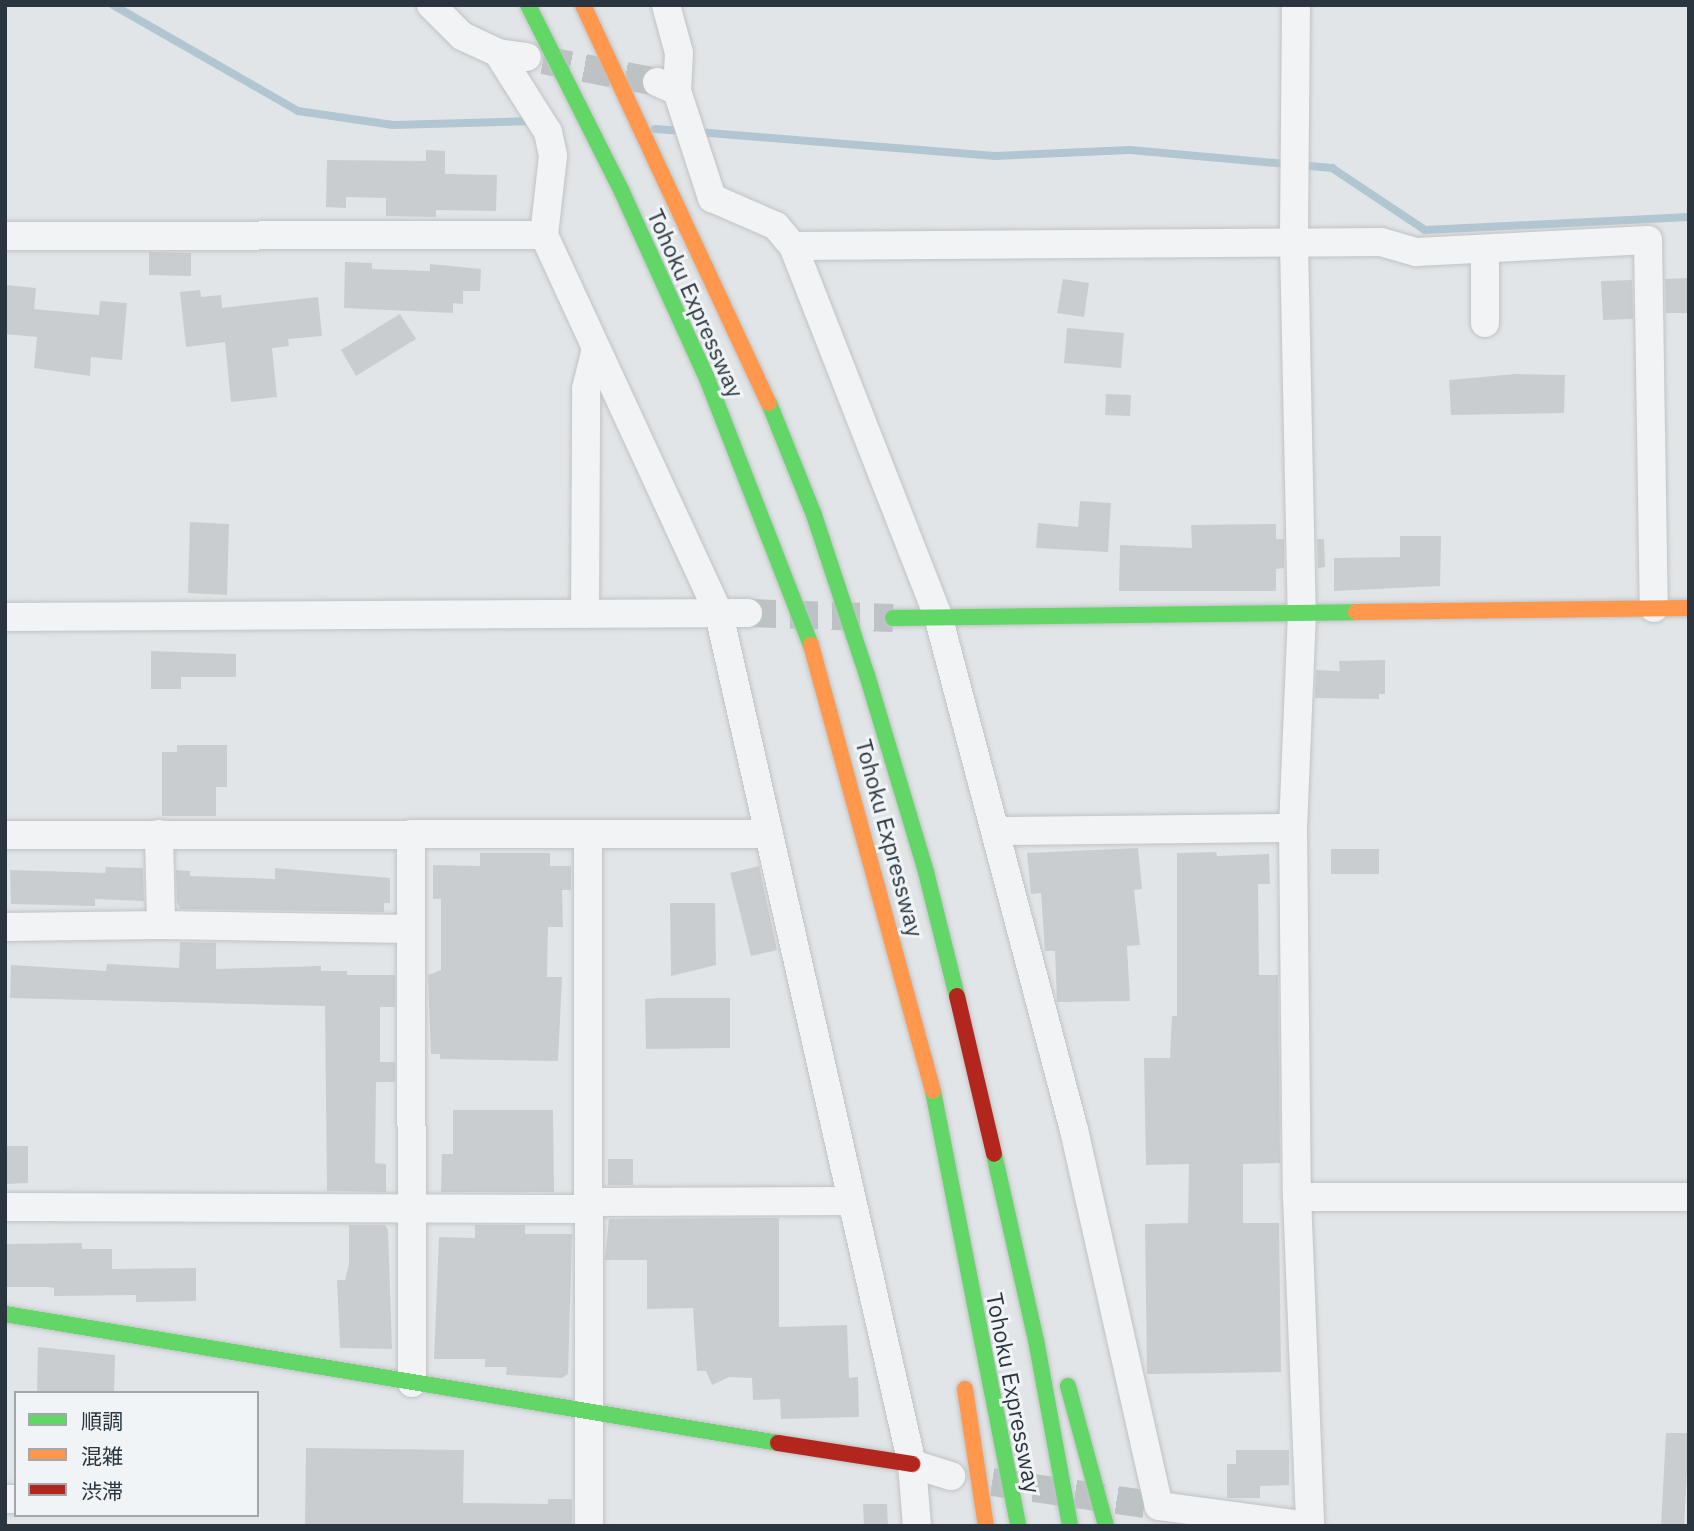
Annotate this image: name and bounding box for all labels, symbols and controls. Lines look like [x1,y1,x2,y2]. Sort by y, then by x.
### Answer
street label: Tohoku Expressway [642,204,750,402]
street label: Tohoku Expressway [850,736,930,940]
street label: Tohoku Expressway [981,1291,1047,1495]
legend [14,1391,259,1517]
text: 順調 [81,1407,123,1435]
text: 混雑 [81,1442,123,1470]
text: 渋滞 [81,1477,123,1505]

